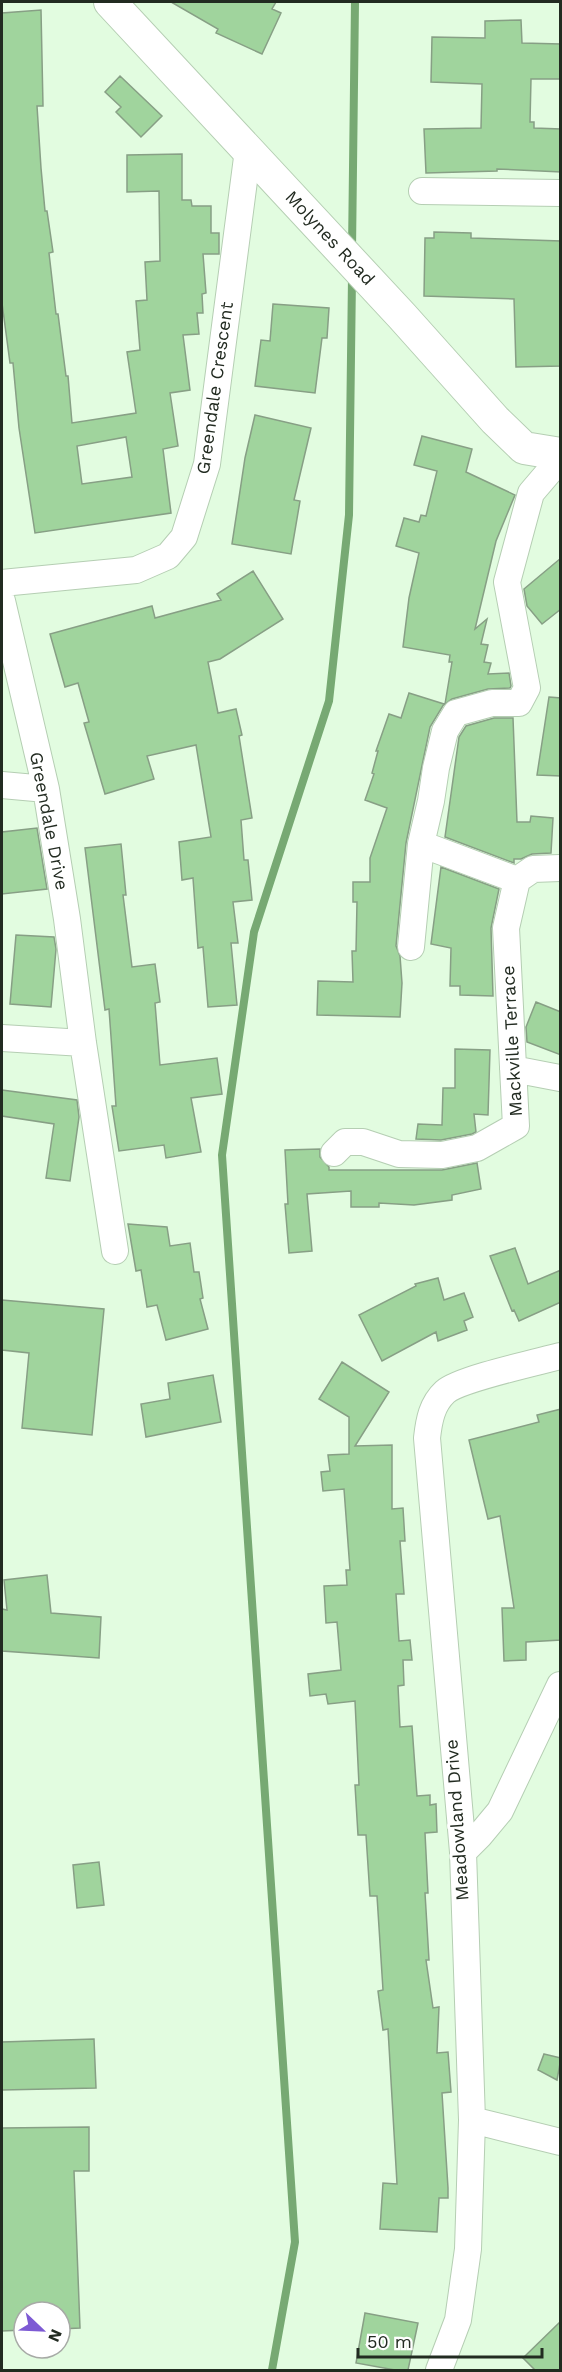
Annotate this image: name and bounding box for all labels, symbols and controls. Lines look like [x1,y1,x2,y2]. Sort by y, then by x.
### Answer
street label: Molynes Road [281,186,379,289]
street label: Greendale Crescent [192,300,237,475]
street label: Greendale Drive [26,750,73,892]
street label: Mackville Terrace [497,965,526,1117]
street label: Meadowland Drive [440,1739,473,1901]
north arrow [12,2300,72,2360]
scale bar [358,2321,542,2359]
text: N [44,2326,66,2345]
text: 50 m [367,2331,412,2352]

